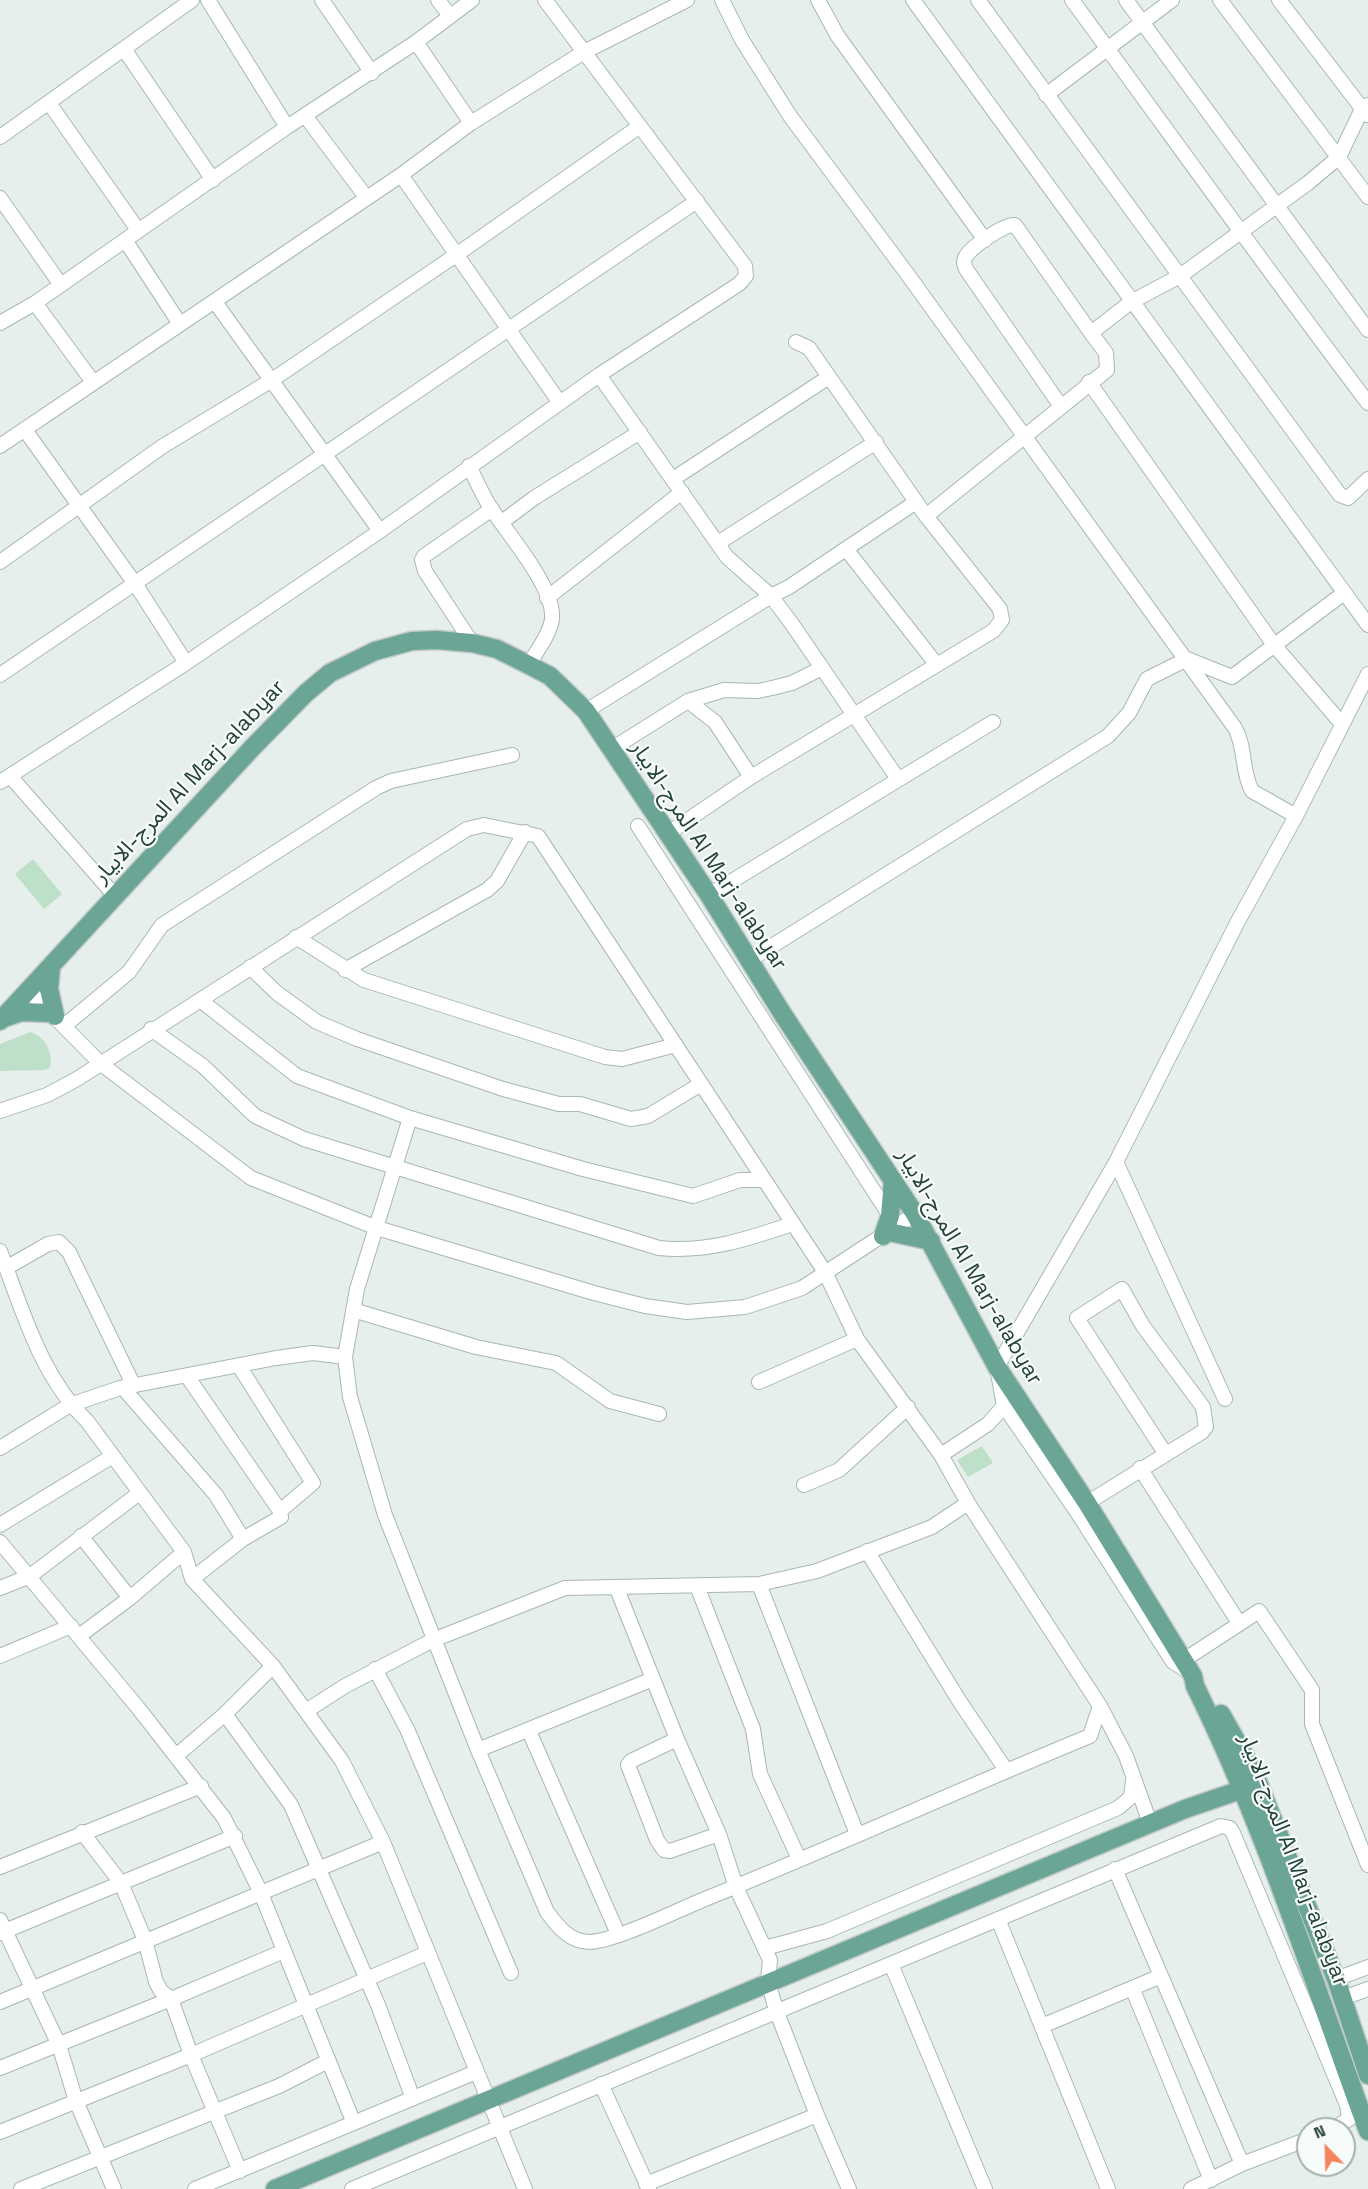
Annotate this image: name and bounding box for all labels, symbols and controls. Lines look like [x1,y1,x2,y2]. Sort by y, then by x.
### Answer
street label: المرج-الابيار Al Marj-alabyar [89,675,291,889]
street label: المرج-الابيار Al Marj-alabyar [624,736,792,976]
street label: المرج-الابيار Al Marj-alabyar [890,1144,1048,1390]
street label: المرج-الابيار Al Marj-alabyar [1233,1730,1353,1990]
north arrow [1296,2117,1356,2177]
text: N [1311,2120,1329,2144]

